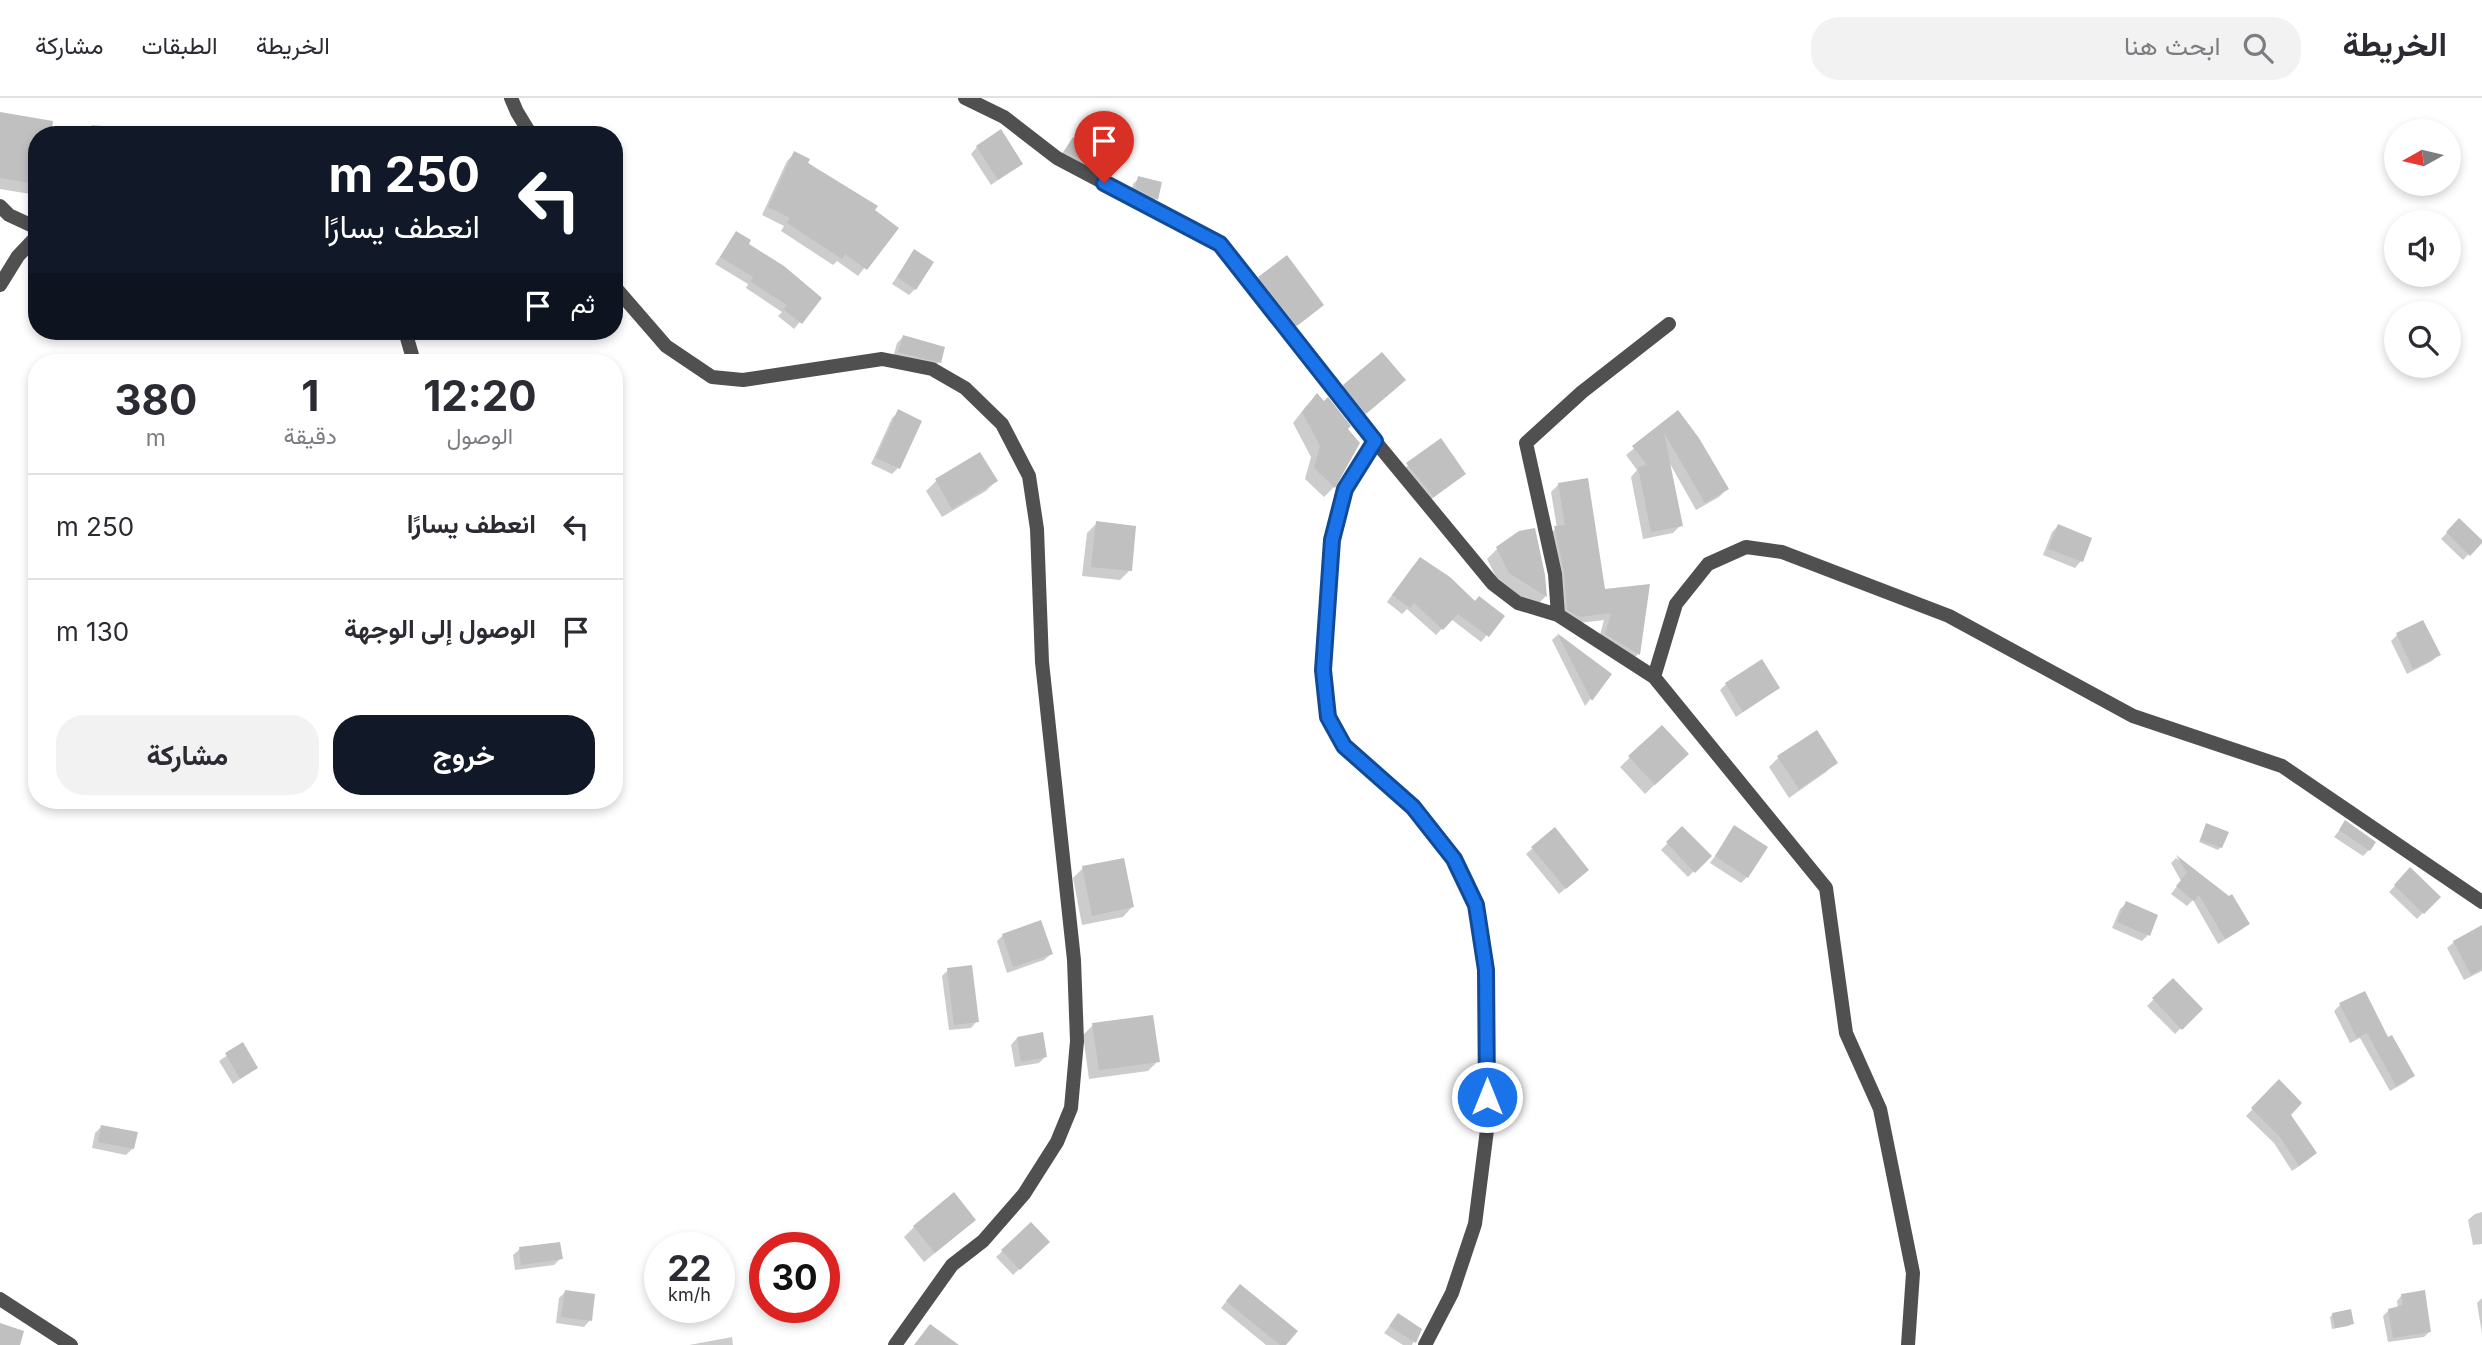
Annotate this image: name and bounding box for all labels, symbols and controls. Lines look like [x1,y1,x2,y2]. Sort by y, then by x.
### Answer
search box [1811,17,2301,80]
text: الخريطة [2343,24,2447,64]
icon: search [2239,29,2277,67]
text: ابحث هنا [2124,30,2221,61]
text: مشاركة [35,31,103,60]
text: الطبقات [141,31,218,60]
text: الخريطة [256,31,330,60]
pin [1074,111,1134,183]
north arrow [2384,119,2460,196]
map controls [2384,119,2461,378]
icon: arrive [1085,122,1123,160]
text: 250 m [328,145,480,204]
icon: left [504,154,595,245]
text: انعطف يسارًا [323,207,480,246]
button: sound [2384,210,2461,287]
icon: arrive [519,287,557,325]
text: ثم [571,288,595,319]
button: search [2384,301,2461,378]
text: 1 [301,370,319,421]
text: 12:20 [423,370,537,421]
text: 380 [114,374,197,425]
text: دقيقة [284,422,337,450]
text: الوصول [447,422,513,450]
text: m [146,424,166,452]
text: انعطف يسارًا [407,508,536,539]
icon: left [557,508,595,546]
text: 250 m [56,511,134,542]
text: الوصول إلى الوجهة [344,613,536,644]
icon: arrive [557,613,595,651]
text: 130 m [56,616,129,647]
button: مشاركة [56,715,319,795]
button: خروج [333,715,595,795]
position arrow [1450,1060,1524,1134]
speed limit sign: 30 [749,1232,840,1323]
text: 22 [667,1247,712,1289]
text: km/h [668,1284,711,1305]

